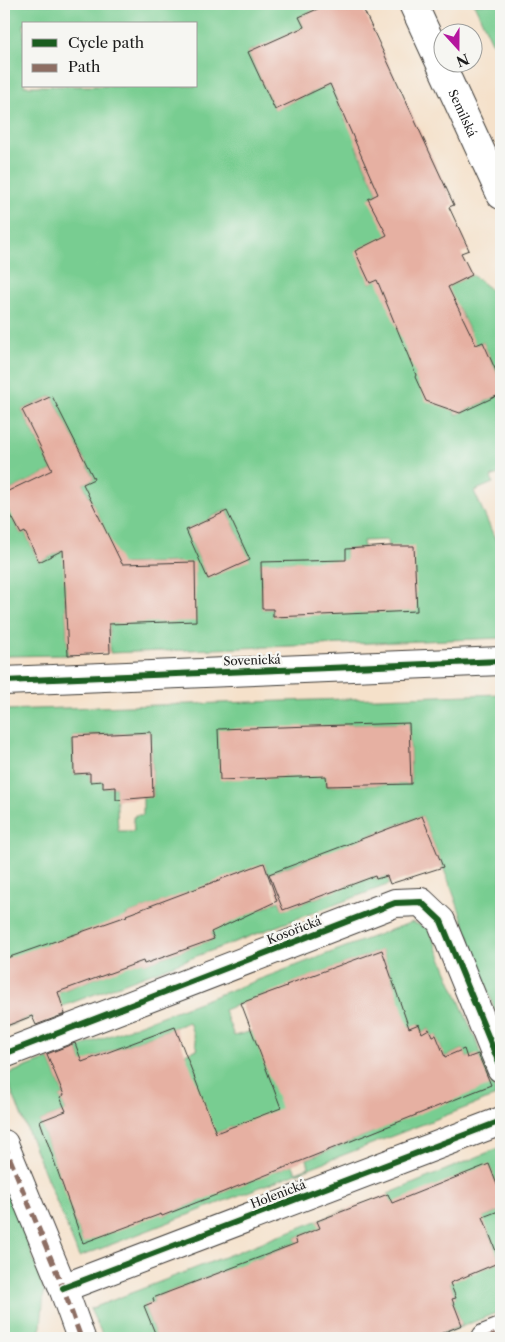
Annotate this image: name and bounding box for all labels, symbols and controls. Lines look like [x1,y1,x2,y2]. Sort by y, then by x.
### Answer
legend [22,22,198,88]
north arrow [432,22,482,72]
text: Cycle path [68,33,145,52]
text: N [454,50,472,71]
text: Path [68,57,101,76]
street label: Semilská [446,87,481,140]
street label: Sovenická [223,651,282,669]
street label: Kosořická [265,913,324,947]
street label: Holenická [248,1176,308,1211]

